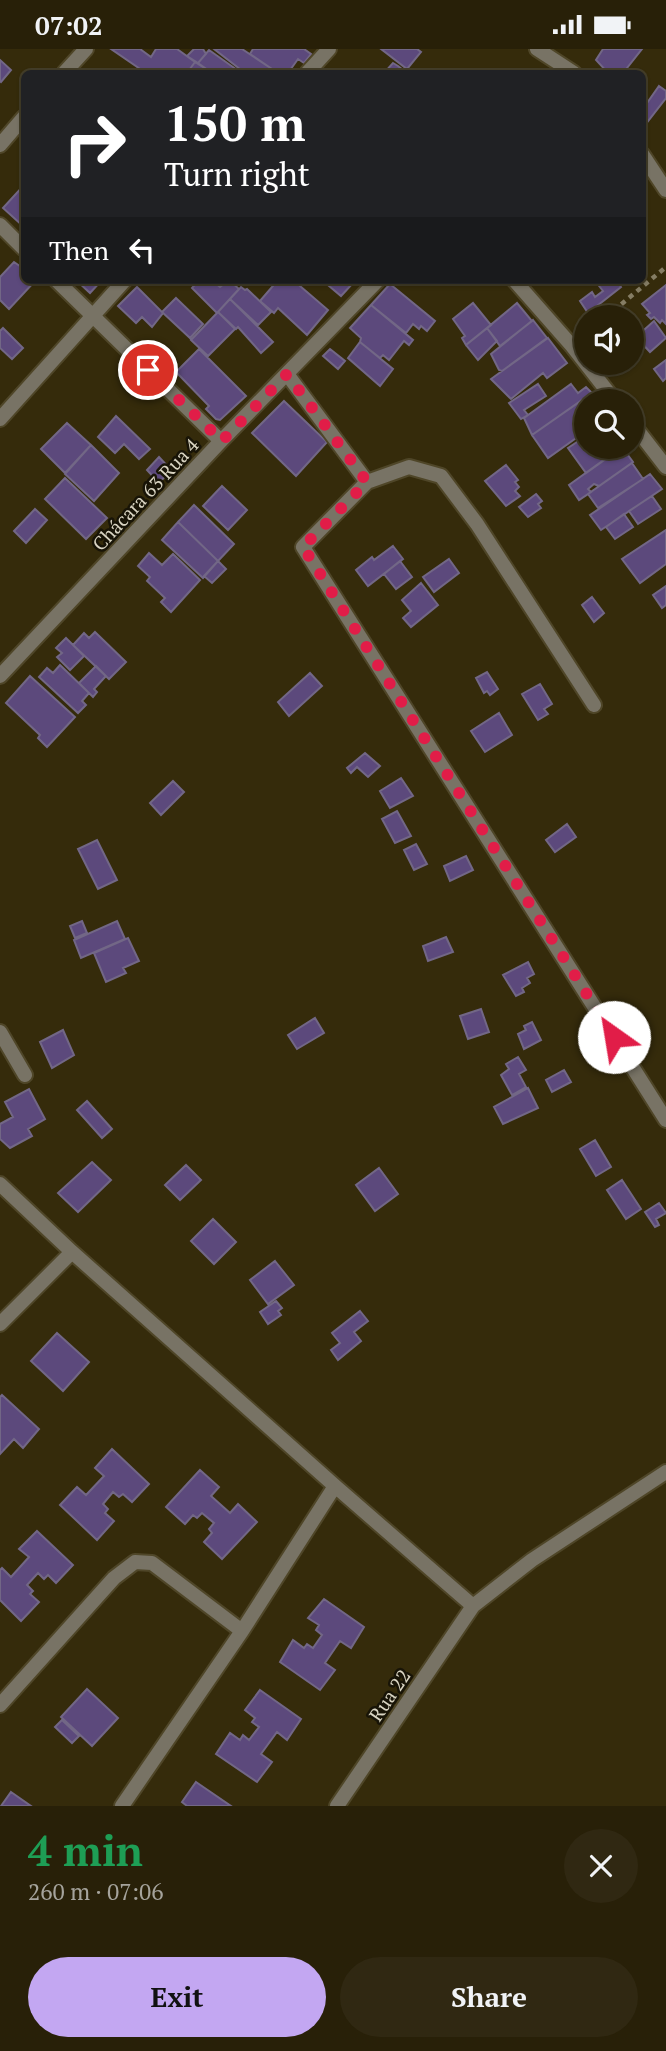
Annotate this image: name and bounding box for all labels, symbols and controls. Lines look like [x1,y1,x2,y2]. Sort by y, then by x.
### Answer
text: 07:02 [35,8,103,42]
text: 150 m [164,90,306,155]
icon: right [49,98,140,189]
text: Turn right [164,153,310,195]
icon: left [123,231,161,269]
text: Then [49,233,109,267]
map controls [574,305,644,459]
button: sound [574,305,644,375]
pin [118,340,178,400]
icon: arrive [129,351,167,389]
button: search [574,389,644,459]
street label: Chácara 63 Rua 4 [86,432,204,556]
position arrow [577,1000,651,1074]
street label: Rua 22 [363,1664,415,1726]
text: 4 min [28,1822,143,1878]
button: close [564,1829,638,1903]
text: 260 m · 07:06 [28,1876,163,1907]
button: Exit [28,1957,326,2037]
button: Share [340,1957,638,2037]

